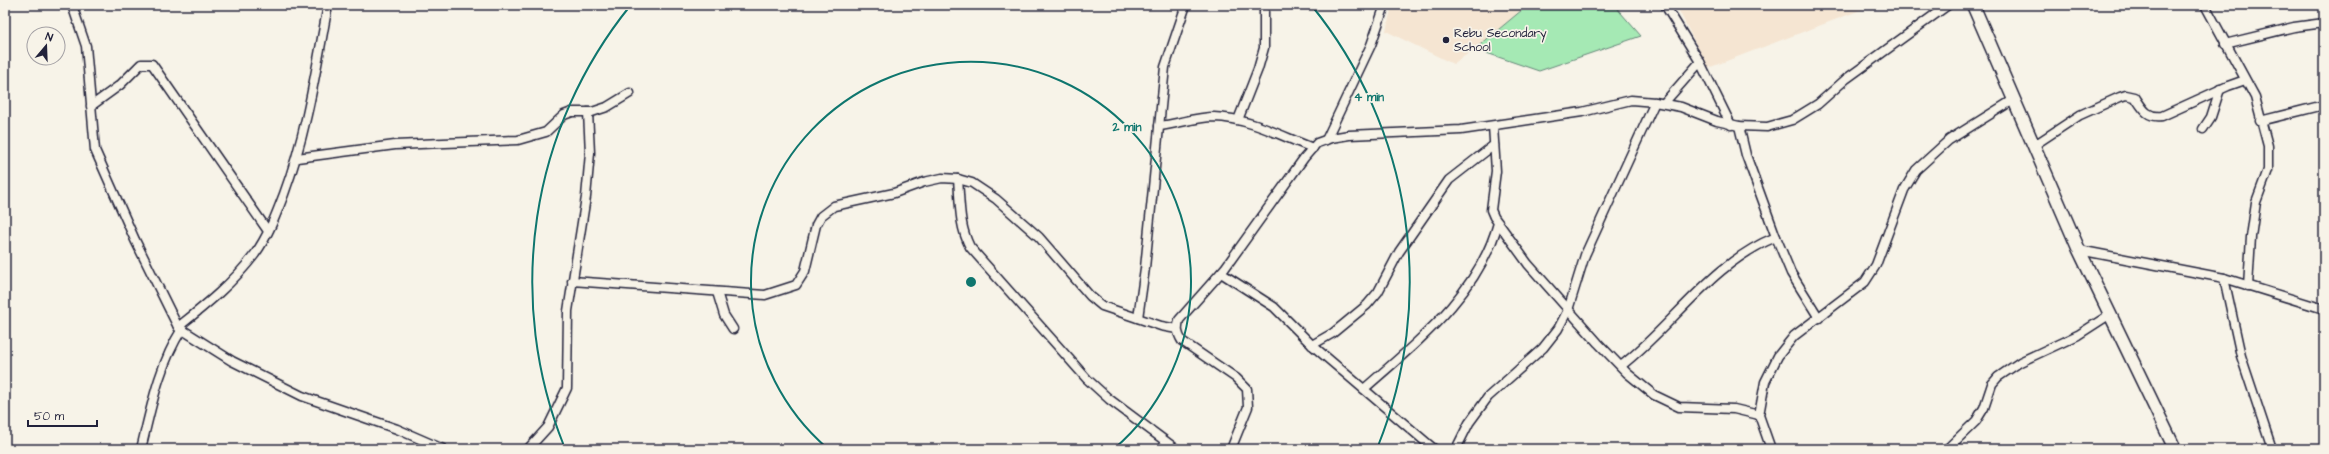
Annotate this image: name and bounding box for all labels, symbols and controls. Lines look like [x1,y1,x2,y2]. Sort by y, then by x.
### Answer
place label: Rebu Secondary School [1454,25,1547,56]
north arrow [26,26,66,66]
text: N [43,29,55,45]
marker: Rebu Secondary School [1441,35,1451,45]
text: 4 min [1354,89,1384,106]
text: 2 min [1112,119,1141,136]
centre of rings [964,275,978,289]
scale bar [28,402,97,428]
text: 50 m [34,408,65,425]

